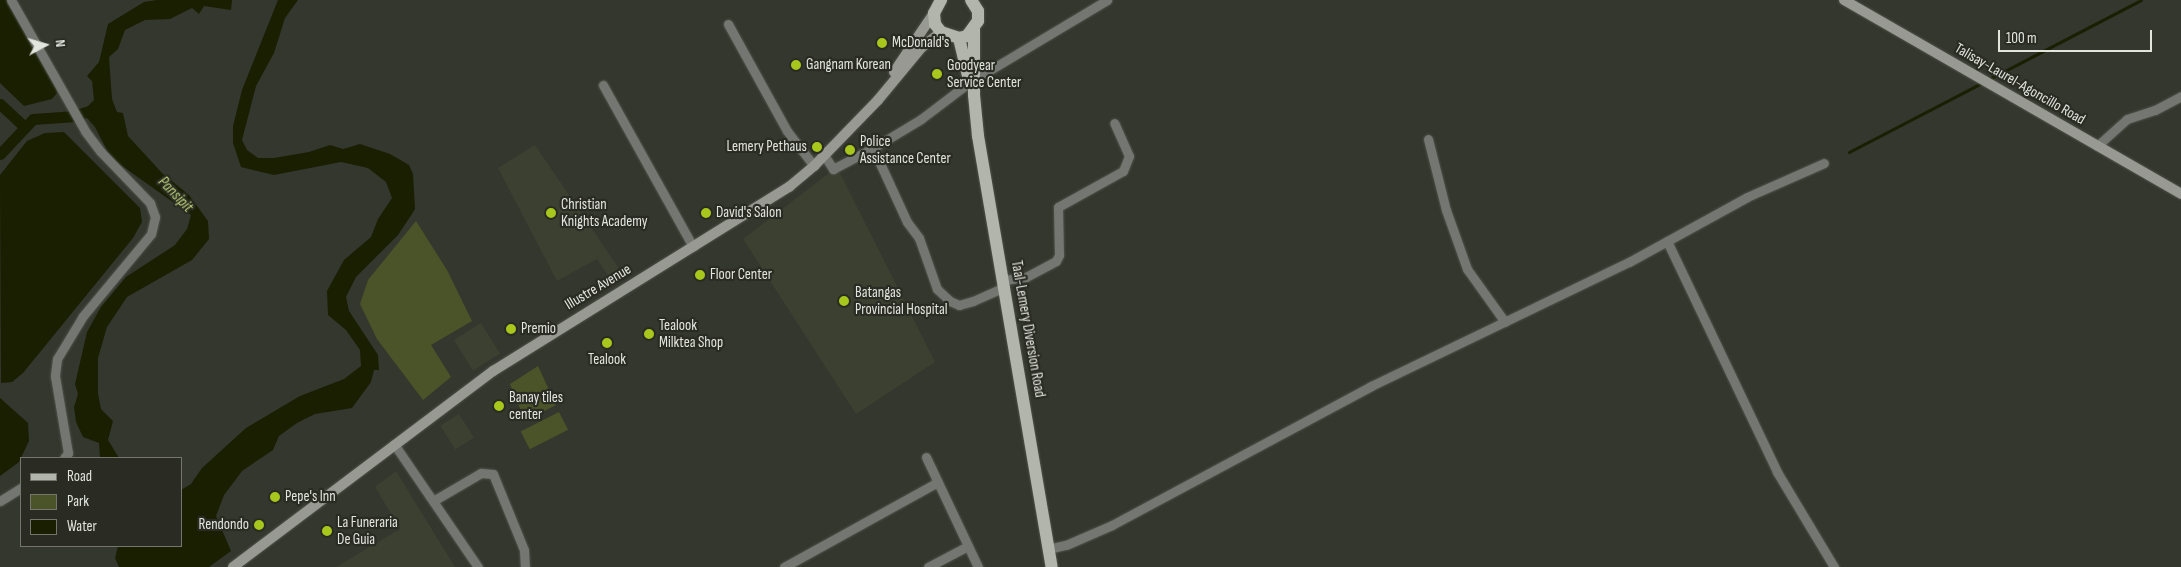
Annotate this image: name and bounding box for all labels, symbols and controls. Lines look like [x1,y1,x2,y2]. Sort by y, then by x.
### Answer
north arrow [20,20,70,70]
scale bar [2001,20,2155,52]
text: 100 m [2006,29,2037,48]
place label: McDonald's [892,34,949,52]
marker: McDonald's [876,37,888,49]
text: N [52,39,69,48]
street label: Talisay-Laurel-Agoncillo Road [1952,39,2088,129]
place label: Gangnam Korean [806,56,891,74]
place label: Goodyear Service Center [947,56,1021,91]
marker: Gangnam Korean [790,59,802,71]
marker: Goodyear Service Center [931,68,943,80]
place label: Police Assistance Center [860,132,951,167]
place label: Lemery Pethaus [727,138,807,156]
marker: Lemery Pethaus [811,141,823,153]
marker: Police Assistance Center [844,144,856,156]
water label: Pansipit [153,173,197,217]
place label: Christian Knights Academy [561,195,648,230]
place label: David's Salon [716,204,782,222]
marker: Christian Knights Academy [545,207,557,219]
marker: David's Salon [700,207,712,219]
street label: Taal-Lemery Diversion Road [1007,259,1049,399]
street label: Illustre Avenue [562,260,634,314]
place label: Floor Center [710,266,772,284]
marker: Floor Center [694,269,706,281]
place label: Batangas Provincial Hospital [855,283,948,318]
marker: Batangas Provincial Hospital [837,294,851,308]
place label: Tealook Milktea Shop [659,316,723,351]
place label: Premio [521,320,556,338]
marker: Premio [505,323,517,335]
marker: Tealook Milktea Shop [643,328,655,340]
marker: Tealook [601,337,613,349]
place label: Tealook [588,351,626,369]
place label: Banay tiles center [509,388,563,423]
marker: Banay tiles center [493,400,505,412]
legend [20,457,182,547]
text: Road [67,467,92,486]
place label: Pepe's Inn [285,488,336,506]
marker: Pepe's Inn [269,491,281,503]
text: Park [67,492,89,511]
place label: La Funeraria De Guia [337,513,398,548]
place label: Rendondo [198,516,249,534]
text: Water [67,517,97,536]
marker: Rendondo [253,519,265,531]
marker: La Funeraria De Guia [321,525,333,537]

